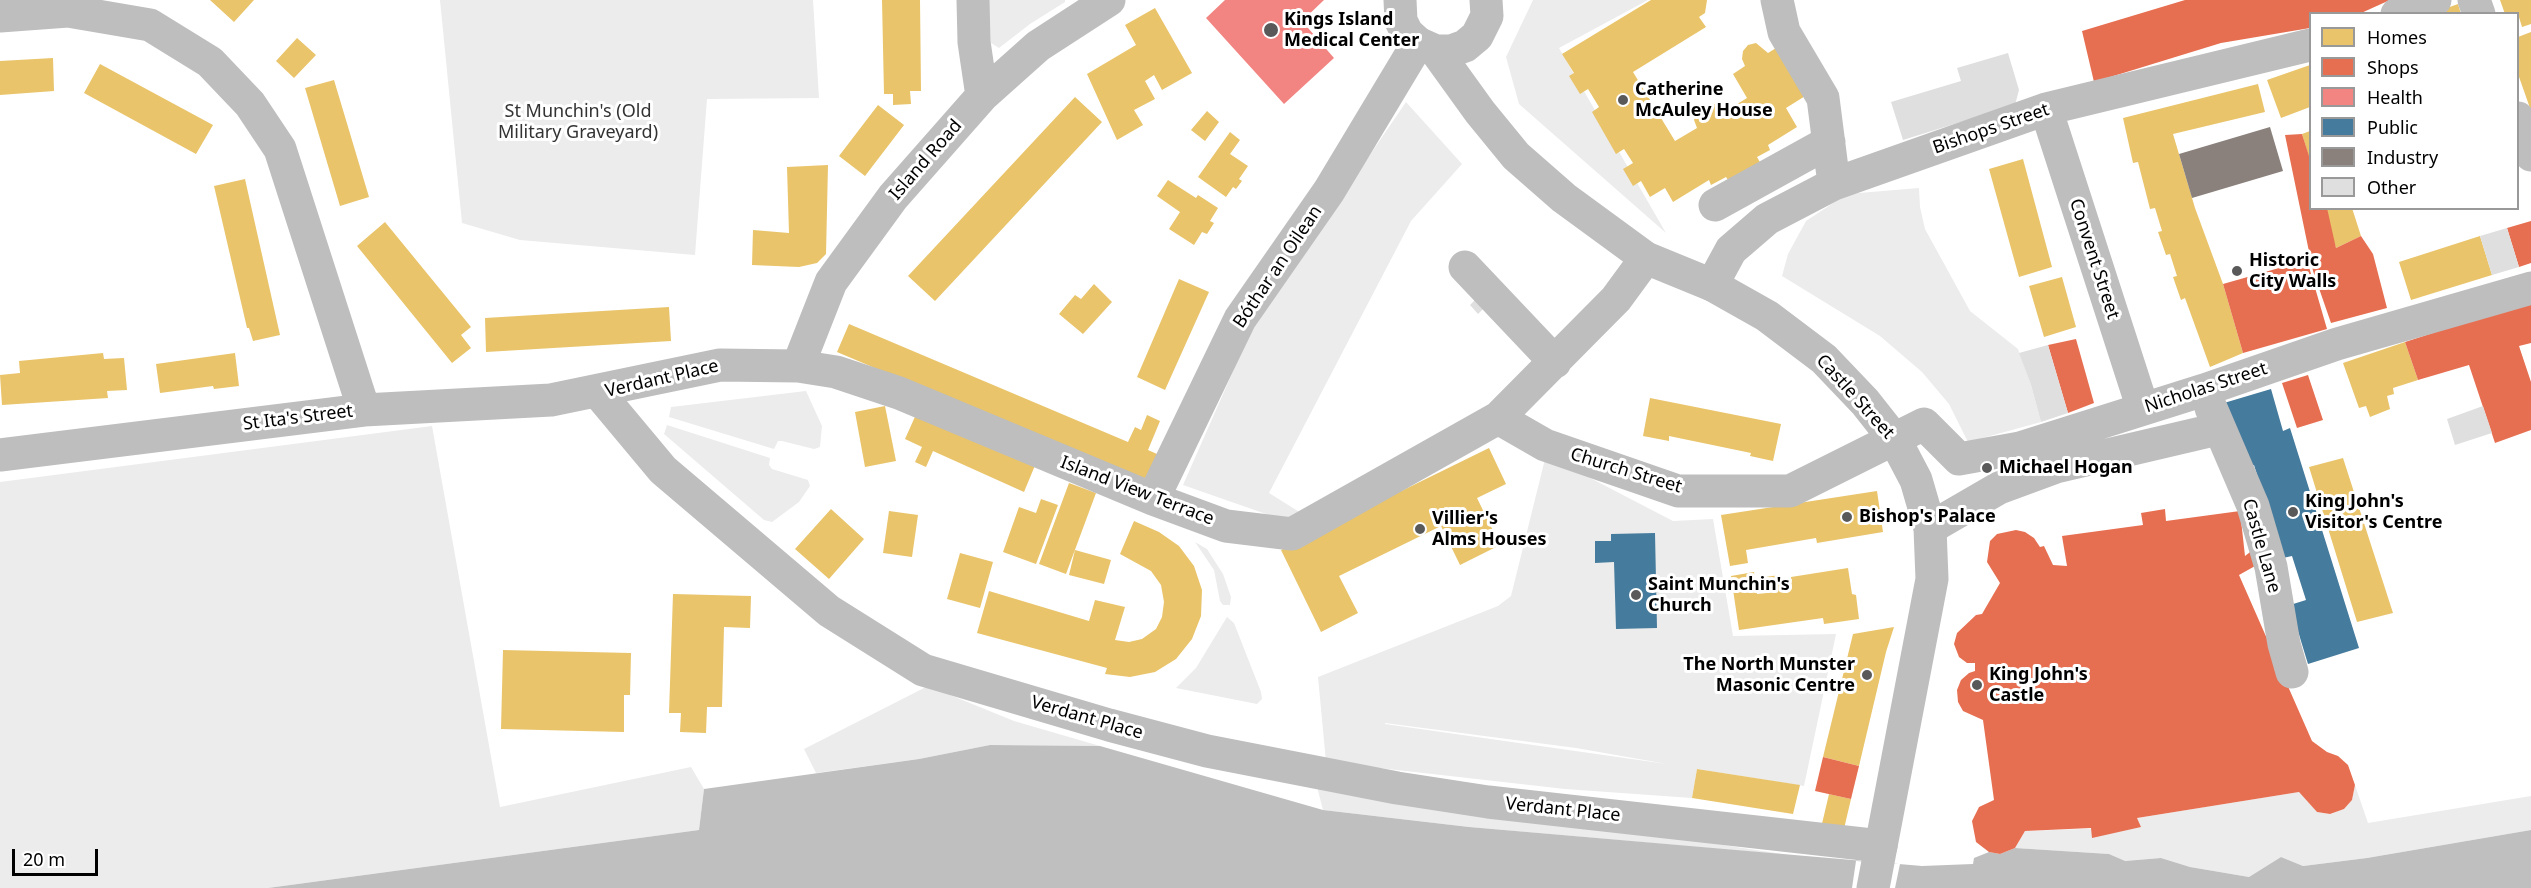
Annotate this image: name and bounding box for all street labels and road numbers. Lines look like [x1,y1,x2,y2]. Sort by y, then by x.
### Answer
street label: Bishops Street [1930,99,2052,159]
street label: Island Road [885,115,967,205]
street label: Convent Street [2064,196,2124,322]
street label: Bóthar an Oilean [1229,202,1327,332]
street label: Castle Street [1811,350,1899,444]
street label: Verdant Place [603,355,721,403]
street label: Nicholas Street [2142,358,2270,418]
street label: St Ita's Street [242,401,354,435]
street label: Church Street [1568,444,1684,498]
street label: Island View Terrace [1057,452,1217,530]
street label: Castle Lane [2237,496,2285,596]
street label: Verdant Place [1028,692,1146,744]
street label: Verdant Place [1504,793,1622,827]

